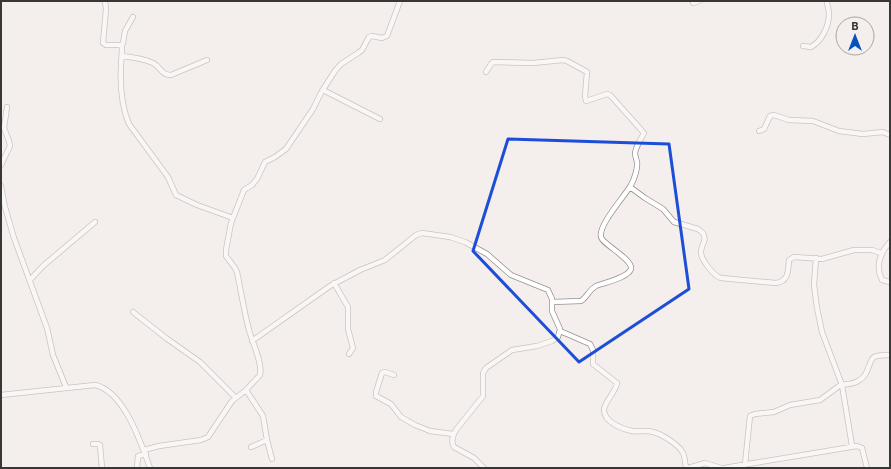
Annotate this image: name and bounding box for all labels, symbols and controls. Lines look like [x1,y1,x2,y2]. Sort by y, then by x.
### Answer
north arrow [835,16,875,56]
text: B [851,19,859,33]

